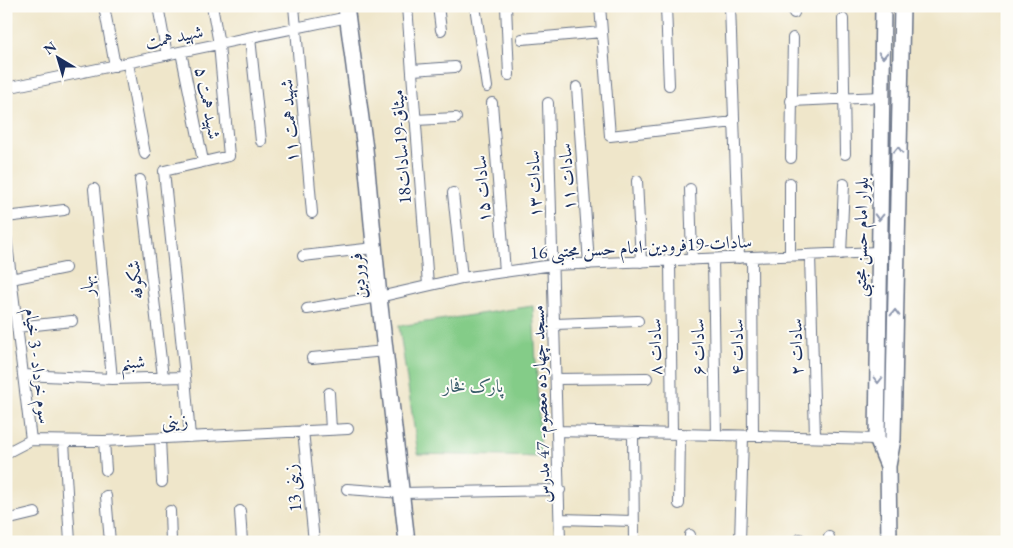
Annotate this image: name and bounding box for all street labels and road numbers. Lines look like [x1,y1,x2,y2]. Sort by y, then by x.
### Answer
street label: شهید همت [143,19,205,55]
street label: شهید همت ۵ [189,65,227,141]
street label: شهید همت ۱۱ [274,79,304,163]
street label: 18میثاق-19سادات [385,89,416,205]
street label: سادات ۱۱ [553,142,580,212]
street label: سادات ۱۳ [521,150,546,218]
street label: سادات ۱۵ [468,154,495,224]
street label: بلوار امام حسن مجتبی [848,177,878,297]
street label: سادات-19فرودین-امام حسن مجتبی 16 [529,229,753,269]
street label: فروردین [344,252,372,300]
street label: شکوفه [121,259,148,301]
street label: بهار [74,274,100,300]
street label: مسجد چهارده معصوم- 47 مدرس [526,304,560,503]
street label: سوم خرداد - 3 خیام [15,307,57,426]
street label: سادات ۸ [643,318,666,376]
street label: سادات ۶ [686,318,709,376]
street label: سادات ۴ [725,318,748,376]
street label: سادات ۲ [784,318,807,376]
street label: شبنم [120,350,146,380]
street label: زینی [161,408,189,434]
street label: زینی 13 [279,463,307,513]

